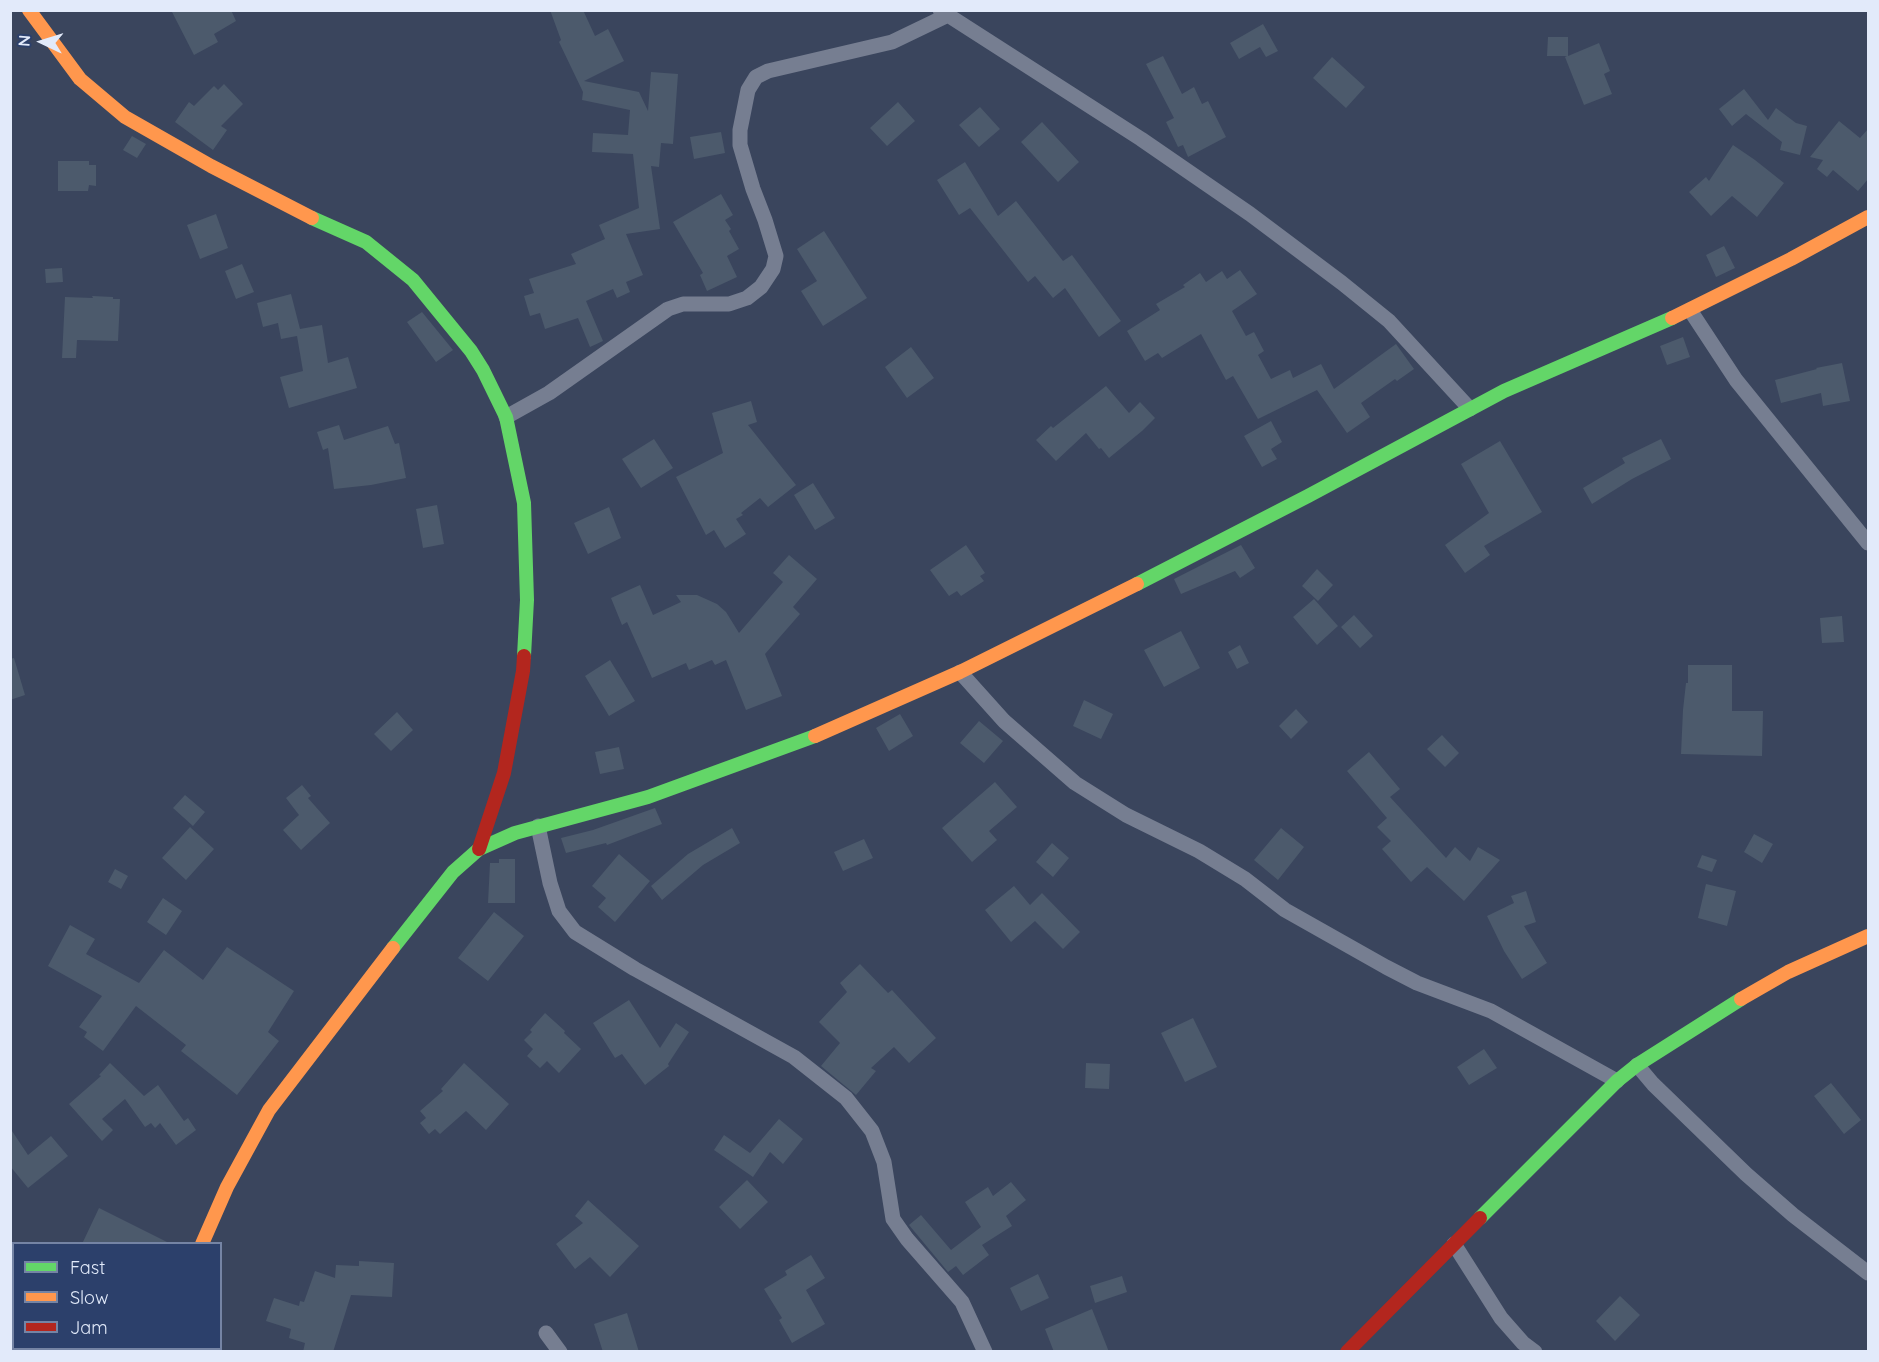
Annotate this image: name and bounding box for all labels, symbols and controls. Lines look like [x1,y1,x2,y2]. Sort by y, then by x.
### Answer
north arrow [12,12,72,72]
text: N [14,34,34,47]
legend [12,1242,222,1350]
text: Fast [70,1256,105,1279]
text: Slow [70,1286,108,1309]
text: Jam [70,1316,108,1339]

